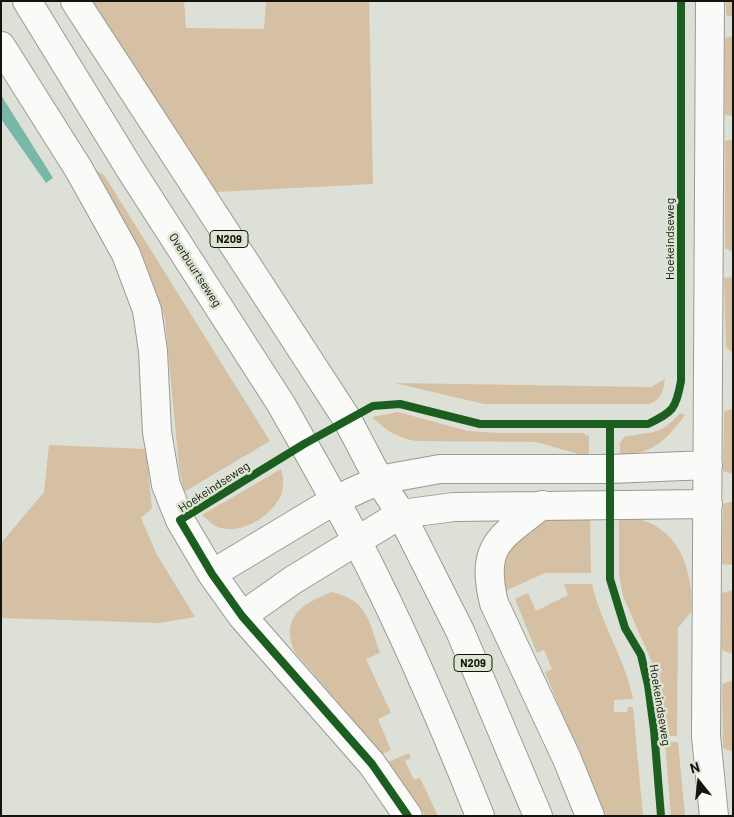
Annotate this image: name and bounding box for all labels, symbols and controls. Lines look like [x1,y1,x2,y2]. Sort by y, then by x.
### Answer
street label: Hoekeindseweg [663,198,677,280]
street label: Overbuurtseweg [166,230,224,310]
road number: N209 [210,230,248,248]
street label: Hoekeindseweg [176,459,252,515]
road number: N209 [454,654,492,671]
street label: Hoekeindseweg [646,663,674,747]
north arrow [674,757,724,807]
text: N [688,758,702,777]

